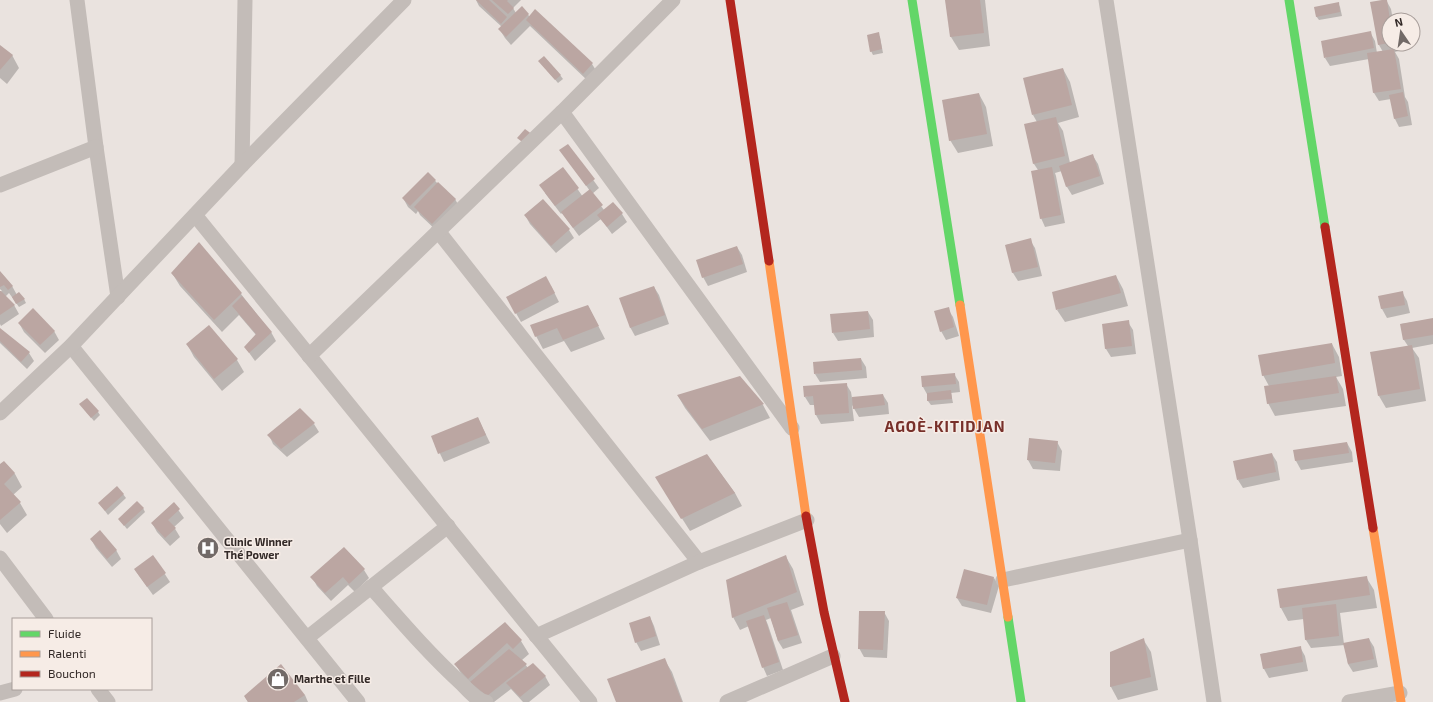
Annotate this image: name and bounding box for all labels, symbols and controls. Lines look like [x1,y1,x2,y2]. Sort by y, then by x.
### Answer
north arrow [1381,12,1421,52]
text: N [1393,15,1404,29]
district label: AGOÈ-KITIDJAN [884,416,1006,435]
hospital icon: Clinic Winner Thé Power [195,535,221,561]
place label: Clinic Winner Thé Power [224,535,293,561]
legend [12,618,152,690]
text: Fluide [48,626,81,640]
text: Ralenti [48,646,87,660]
text: Bouchon [48,666,96,680]
shop icon: Marthe et Fille [265,666,291,692]
place label: Marthe et Fille [294,672,370,685]

